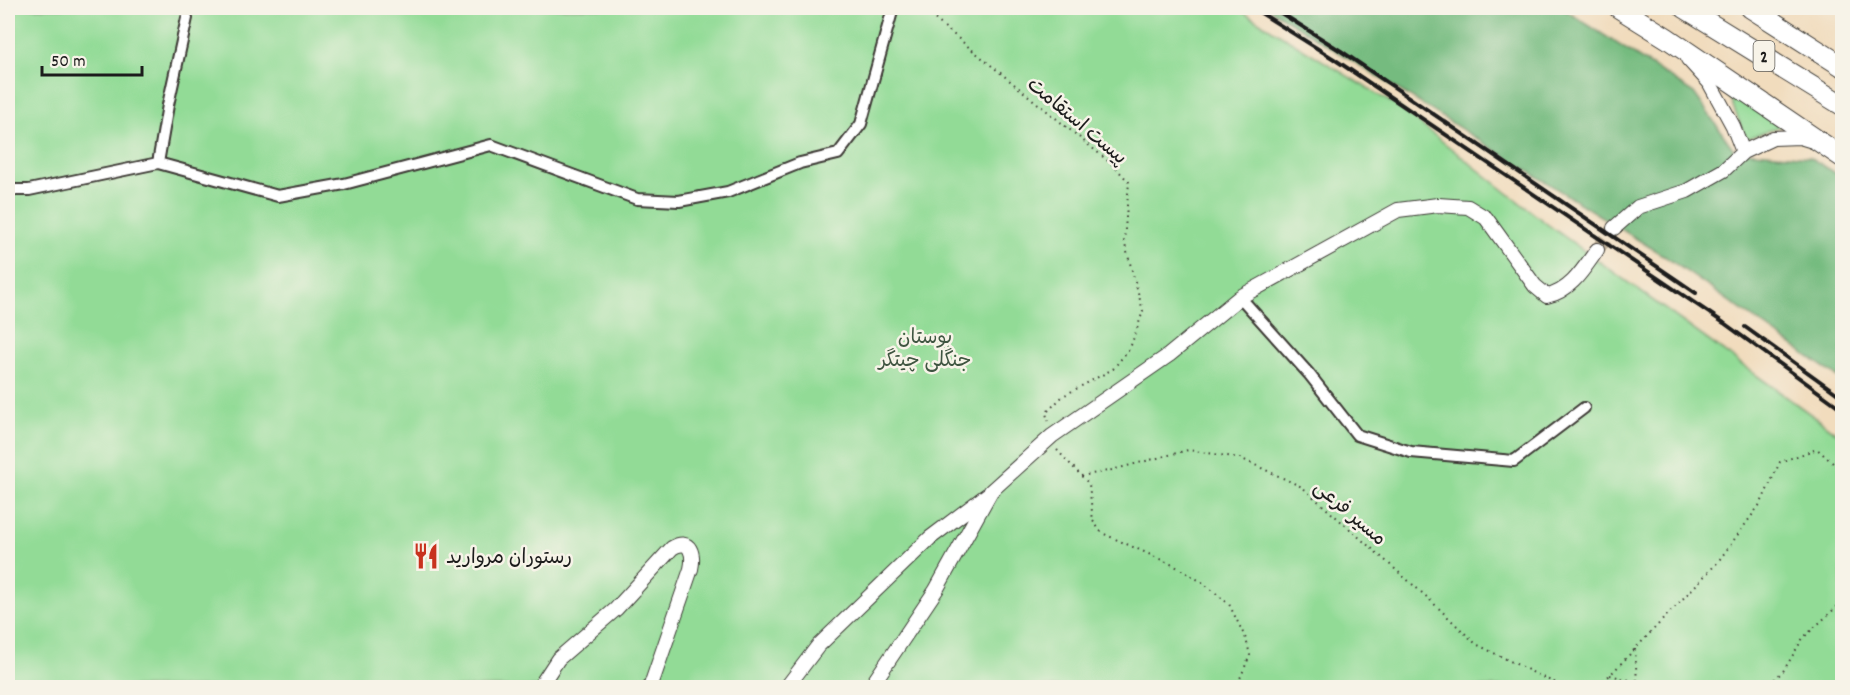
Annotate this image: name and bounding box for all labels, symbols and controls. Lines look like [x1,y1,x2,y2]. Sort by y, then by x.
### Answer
scale bar [42,39,142,77]
road number: 2 [1754,41,1774,71]
text: 50 m [51,50,86,75]
street label: پیست استقامت [1020,72,1132,173]
park label: بوستان جنگلی چیتگر [877,325,971,376]
street label: مسیر فرعی [1307,475,1392,554]
restaurant icon: رستوران مروارید [411,541,441,571]
place label: رستوران مروارید [446,545,572,573]

